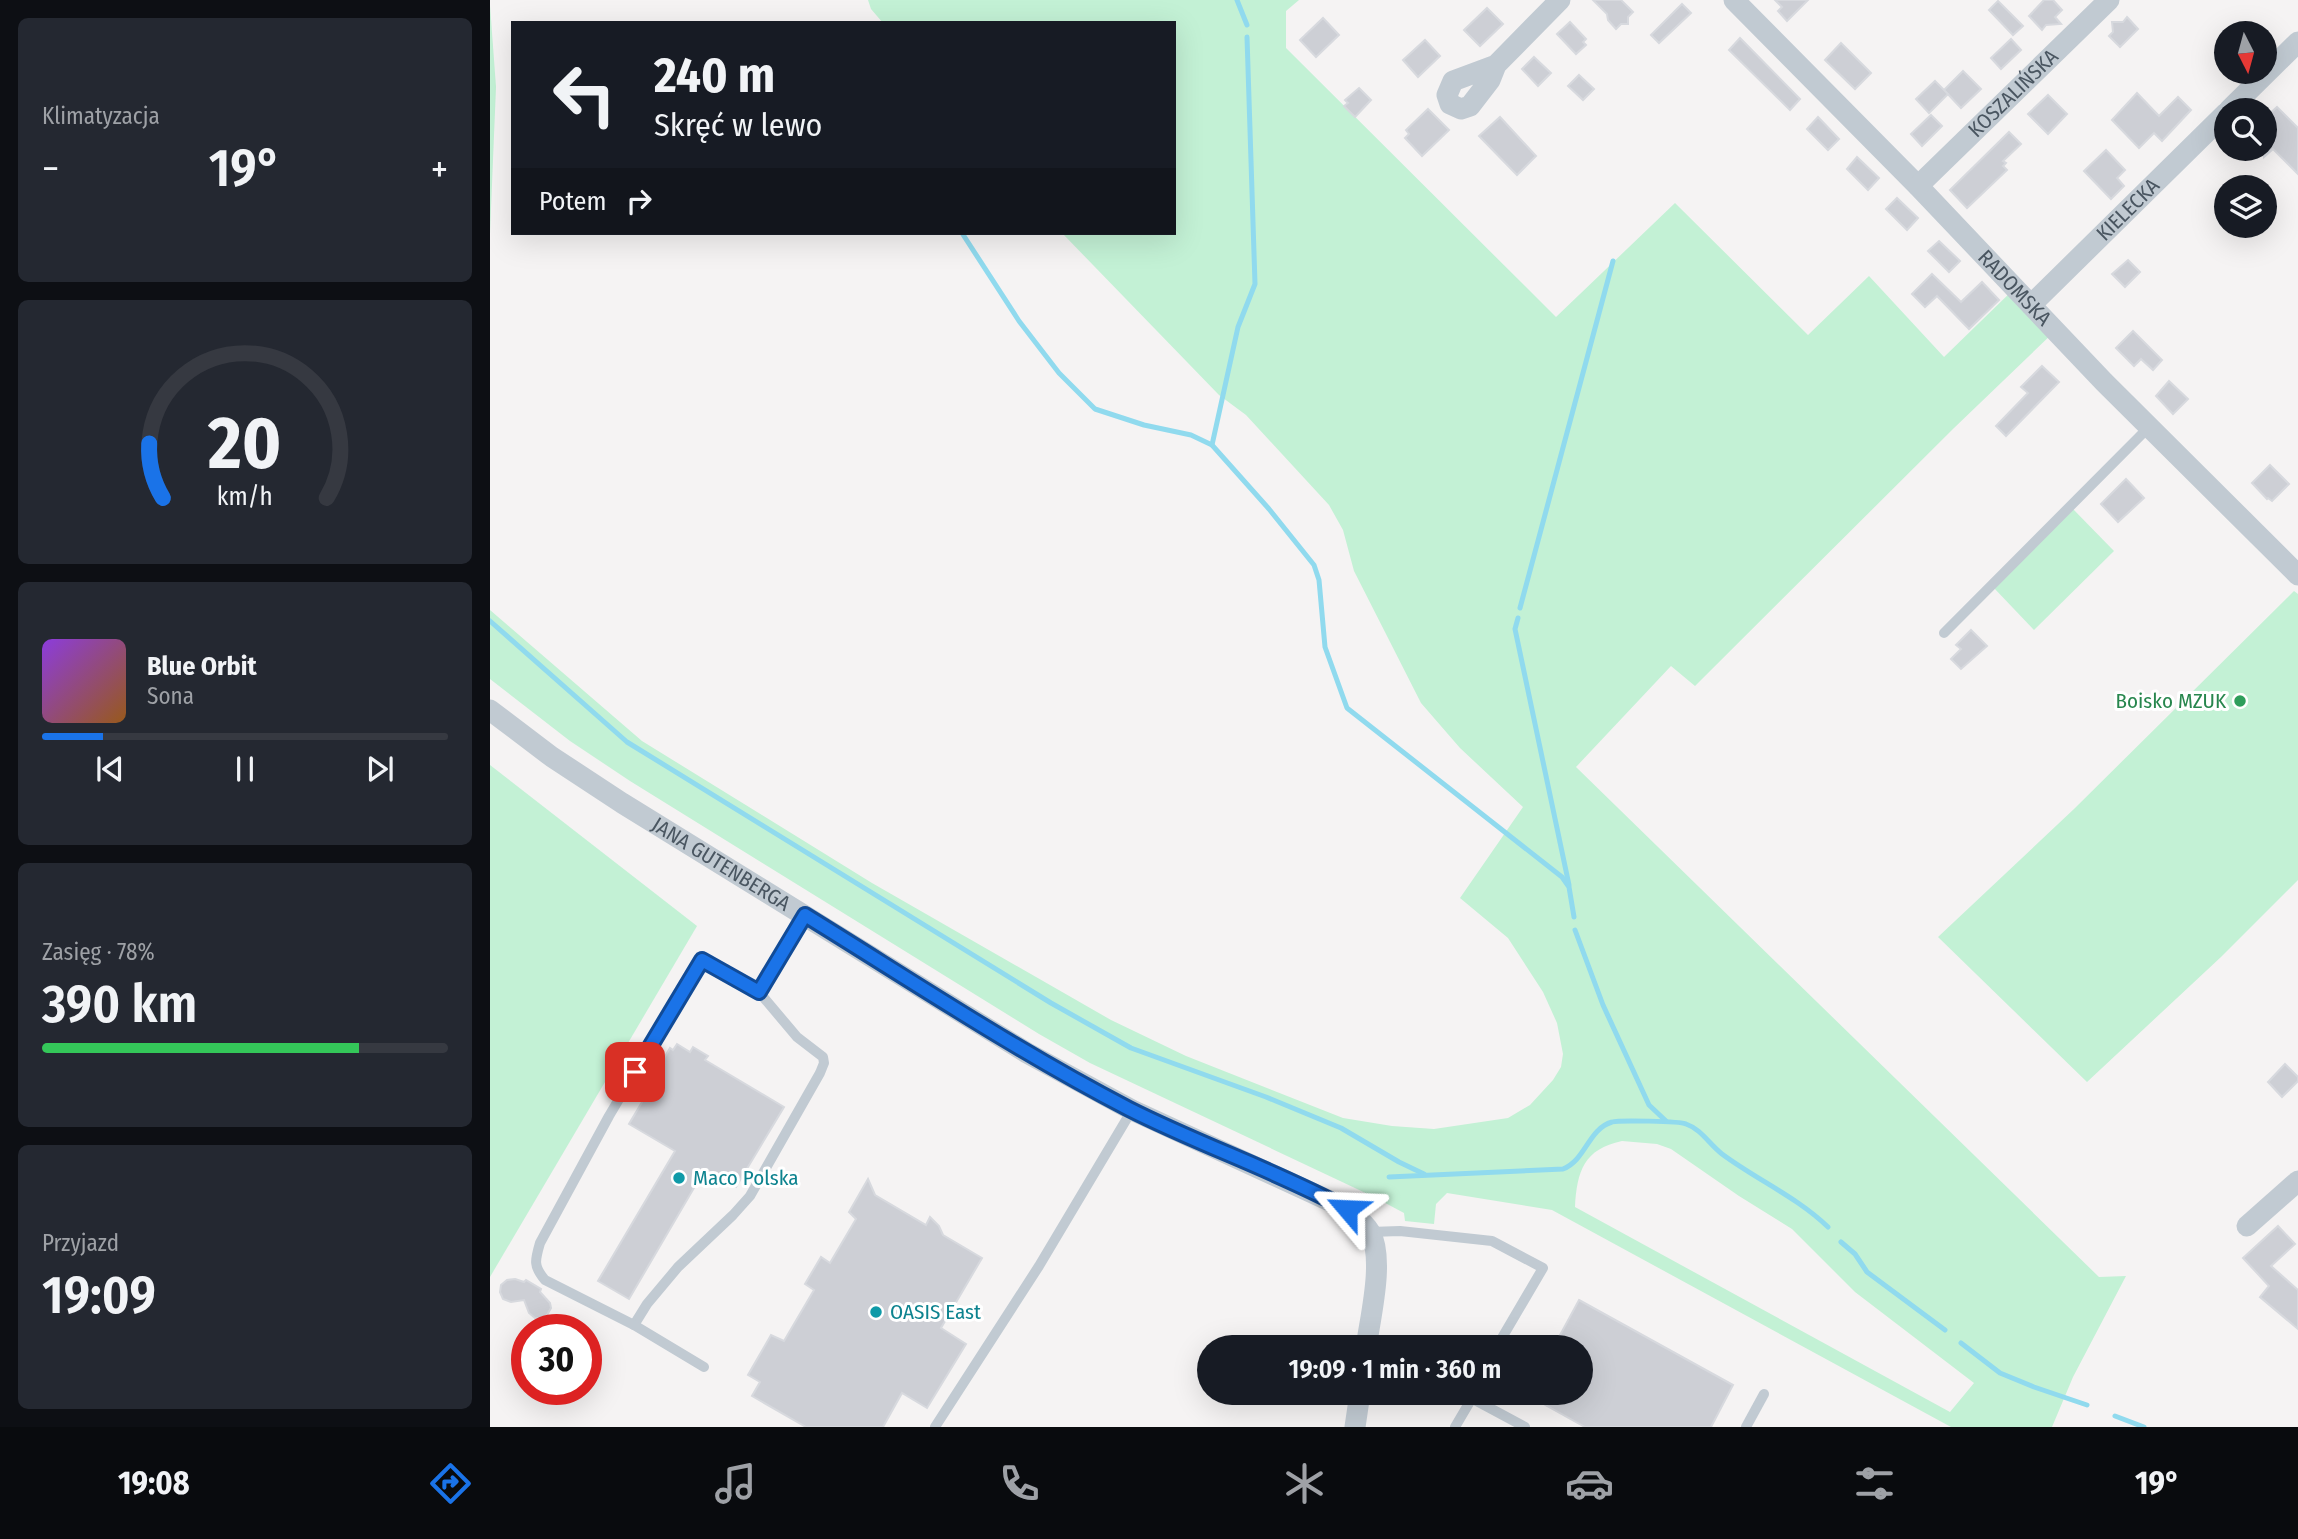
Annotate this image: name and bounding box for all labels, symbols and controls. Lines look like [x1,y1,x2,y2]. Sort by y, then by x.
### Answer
north arrow [2214,21,2277,84]
map controls [2214,21,2277,238]
street label: KOSZALIŃSKA [1963,44,2064,143]
text: 240 m [654,46,775,105]
icon: left [539,49,630,140]
button: search [2214,98,2277,161]
text: Klimatyzacja [42,102,160,130]
text: Skręć w lewo [654,106,822,144]
text: 19° [209,137,281,200]
text: − [42,146,59,192]
text: + [431,146,448,192]
street label: KIELECKA [2091,173,2165,246]
button: layers [2214,175,2277,238]
icon: right [620,182,658,220]
text: Potem [539,186,606,217]
street label: RADOMSKA [1973,244,2057,331]
text: 20 [207,400,282,487]
text: km/h [217,481,273,511]
text: Blue Orbit [147,651,257,682]
text: Sona [147,682,194,710]
place label: Boisko MZUK [2116,688,2227,714]
marker: Boisko MZUK [2232,693,2248,709]
icon: previous [91,750,129,788]
icon: pause [226,750,264,788]
icon: next [361,750,399,788]
street label: JANA GUTENBERGA [647,812,795,917]
text: Zasięg · 78% [42,938,155,966]
text: 390 km [42,973,197,1036]
pin [605,1042,665,1102]
icon: arrive [616,1053,654,1091]
place label: Maco Polska [693,1165,798,1191]
marker: Maco Polska [671,1170,687,1186]
position arrow [1310,1172,1384,1246]
text: Przyjazd [42,1229,119,1257]
text: 19:09 [42,1264,156,1327]
place label: OASIS East [890,1299,981,1325]
marker: OASIS East [868,1304,884,1320]
speed limit sign: 30 [511,1314,602,1405]
text: 19:09 · 1 min · 360 m [1289,1354,1501,1385]
icon: directions [426,1459,475,1508]
icon: music [711,1459,760,1508]
icon: phone [995,1459,1044,1508]
icon: climate [1280,1459,1329,1508]
icon: car [1565,1459,1614,1508]
icon: filters [1850,1459,1899,1508]
text: 19:08 [118,1464,190,1502]
text: 19° [2135,1464,2180,1502]

